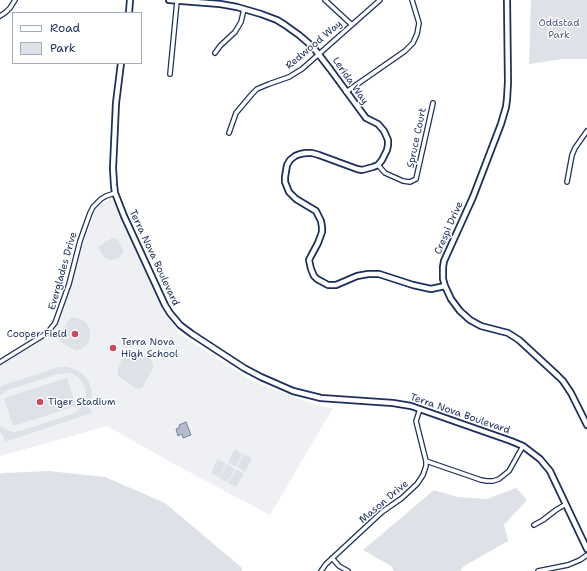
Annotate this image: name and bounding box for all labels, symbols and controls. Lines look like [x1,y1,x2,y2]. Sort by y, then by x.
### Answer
legend [12,12,142,64]
park label: Oddstad Park [538,17,580,40]
street label: Redwood Way [283,18,345,72]
text: Road [50,20,80,36]
text: Park [50,40,76,56]
street label: Lerida Way [329,55,371,107]
street label: Spruce Court [405,107,429,169]
street label: Crespi Drive [432,200,466,256]
street label: Terra Nova Boulevard [126,208,182,308]
street label: Everglades Drive [46,231,80,311]
place label: Cooper Field [7,328,67,340]
marker: Cooper Field [70,329,80,339]
place label: Terra Nova High School [121,336,178,360]
marker: Terra Nova High School [108,343,118,353]
street label: Terra Nova Boulevard [408,391,512,437]
place label: Tiger Stadium [48,396,116,408]
marker: Tiger Stadium [35,397,45,407]
street label: Mason Drive [357,478,411,526]

